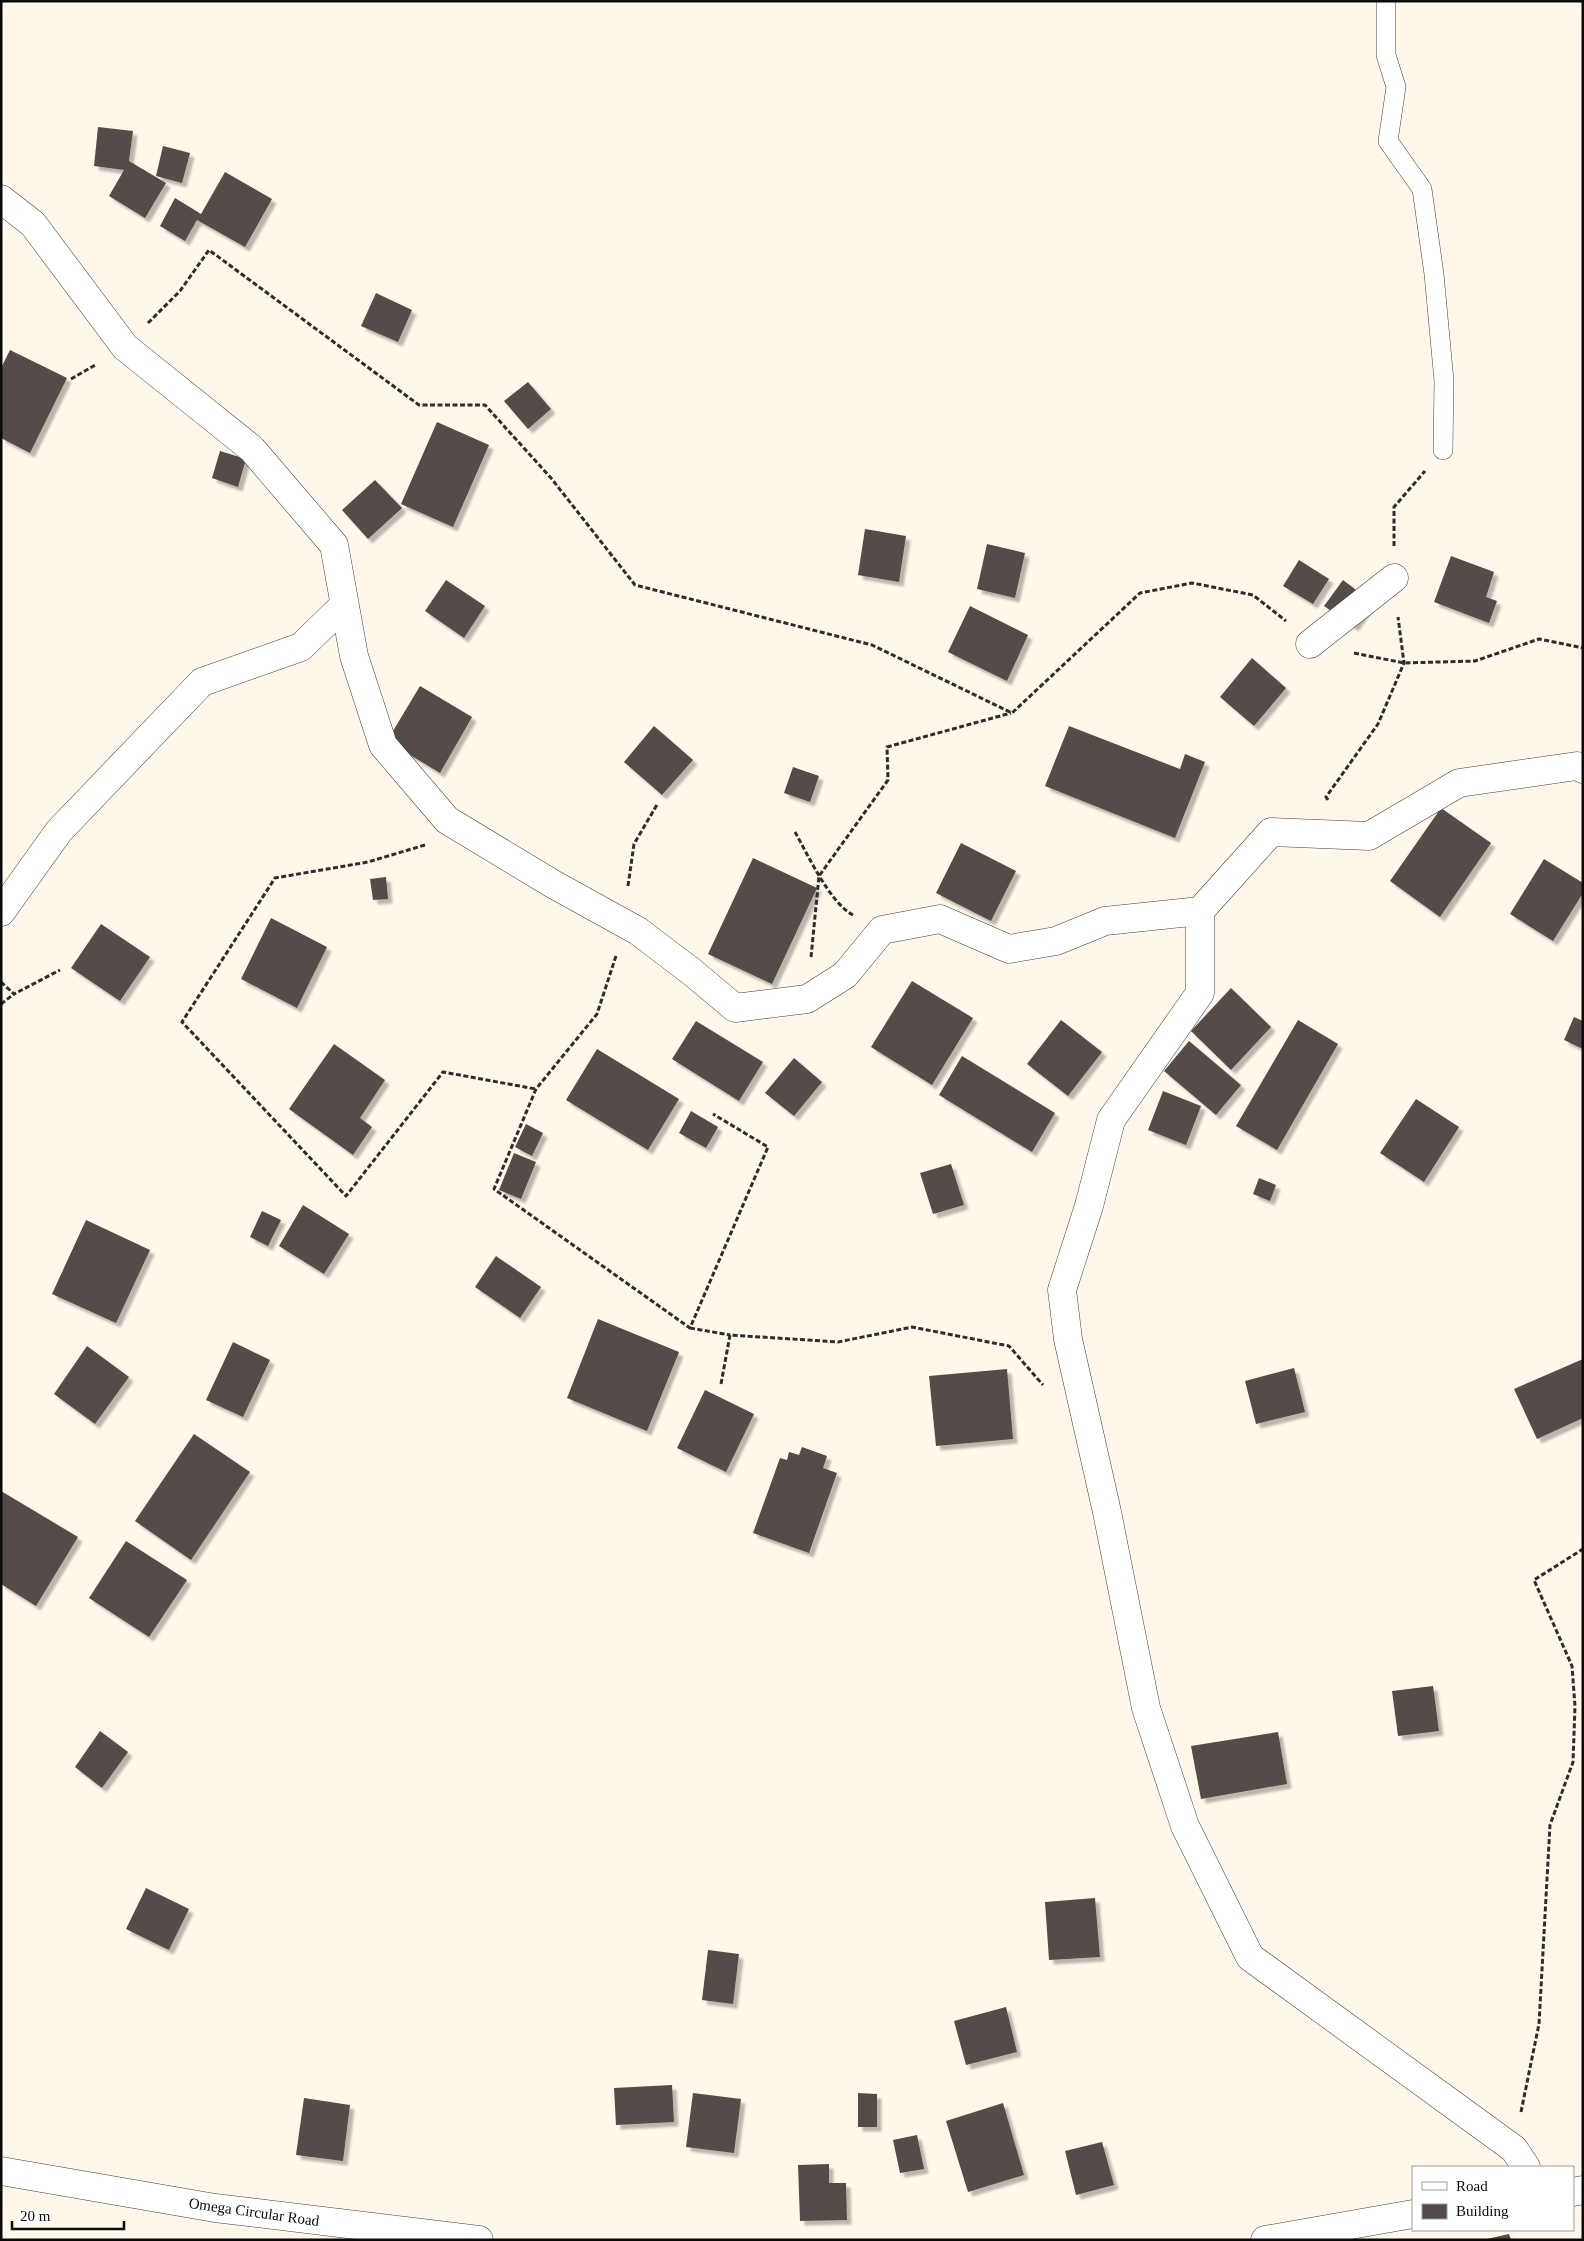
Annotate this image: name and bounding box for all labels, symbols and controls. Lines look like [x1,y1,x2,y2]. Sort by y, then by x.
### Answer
legend [1412,2166,1574,2231]
text: Road [1456,2178,1488,2194]
street label: Omega Circular Road [188,2195,321,2229]
scale bar [12,2198,125,2230]
text: Building [1456,2203,1509,2219]
text: 20 m [20,2208,51,2224]

